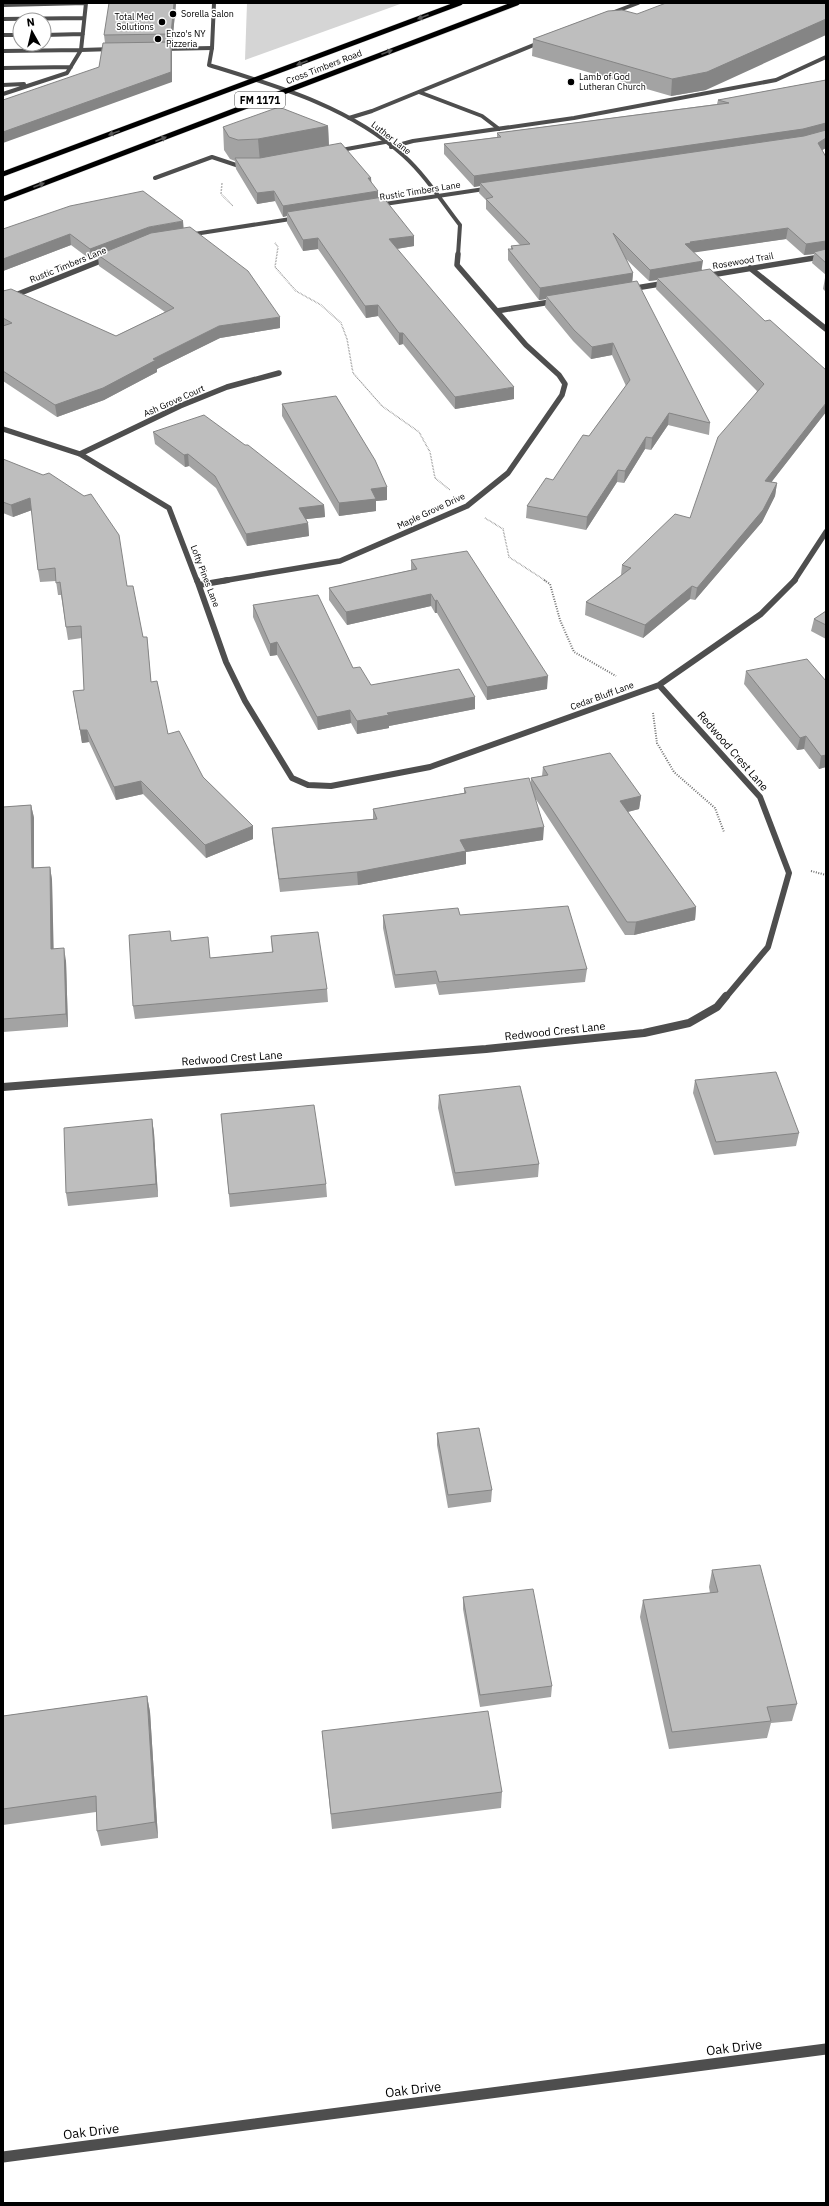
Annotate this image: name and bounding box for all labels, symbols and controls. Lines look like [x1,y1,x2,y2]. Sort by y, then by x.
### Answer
place label: Sorella Salon [181,8,234,19]
marker: Sorella Salon [168,9,178,19]
place label: Total Med Solutions [114,11,154,32]
north arrow [12,12,52,52]
one-way arrow [417,14,429,20]
text: N [26,15,36,30]
marker: Total Med Solutions [157,17,167,27]
place label: Enzo's NY Pizzeria [166,28,206,49]
marker: Enzo's NY Pizzeria [153,34,163,44]
street label: Cross Timbers Road [284,47,363,86]
one-way arrow [381,49,393,55]
one-way arrow [295,61,307,67]
place label: Lamb of God Lutheran Church [579,71,646,92]
marker: Lamb of God Lutheran Church [566,77,576,87]
road number: FM 1171 [235,92,285,108]
street label: Luther Lane [369,119,413,157]
one-way arrow [108,130,120,136]
one-way arrow [155,135,167,141]
street label: Rustic Timbers Lane [379,179,461,202]
one-way arrow [34,182,46,188]
street label: Rustic Timbers Lane [28,244,108,285]
street label: Rosewood Trail [712,250,775,271]
street label: Ash Grove Court [142,382,206,419]
street label: Maple Grove Drive [395,490,467,531]
street label: Lofty Pines Lane [189,543,222,609]
street label: Cedar Bluff Lane [569,679,635,712]
street label: Redwood Crest Lane [695,708,771,794]
street label: Redwood Crest Lane [504,1019,606,1043]
street label: Redwood Crest Lane [181,1047,283,1069]
street label: Oak Drive [705,2036,763,2059]
street label: Oak Drive [384,2078,442,2101]
street label: Oak Drive [62,2120,120,2143]

